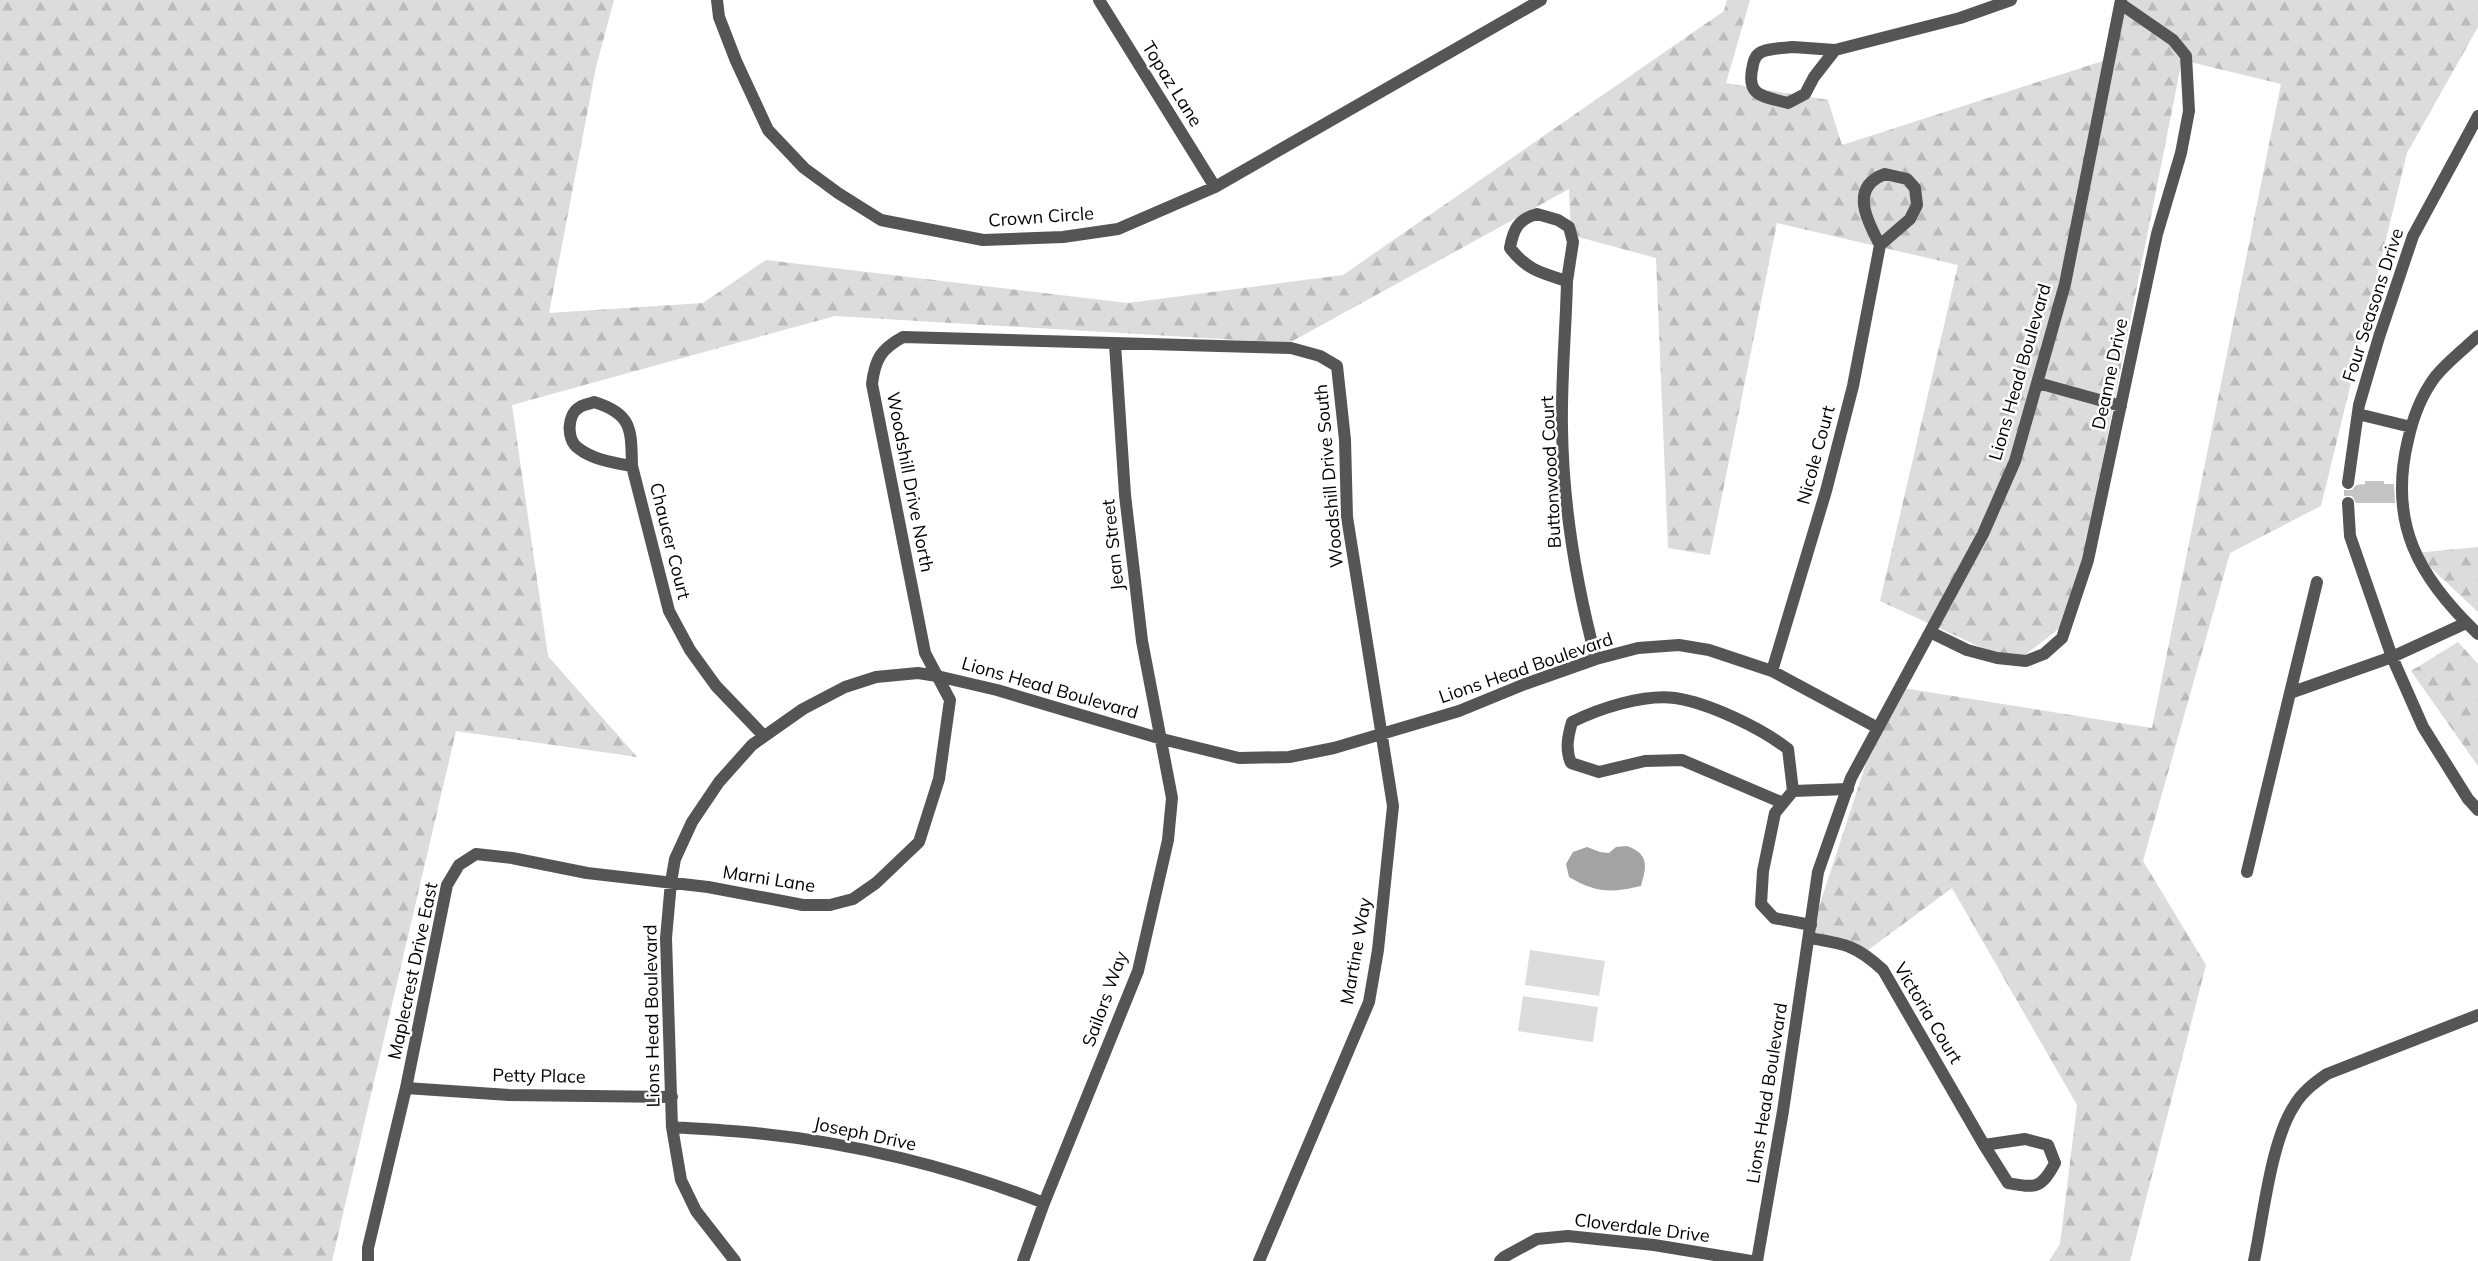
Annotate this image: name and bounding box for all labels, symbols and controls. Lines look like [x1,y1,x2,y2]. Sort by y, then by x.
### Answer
street label: Topaz Lane [1137,37,1208,131]
street label: Crown Circle [987,201,1095,232]
street label: Four Seasons Drive [2337,225,2408,385]
street label: Lions Head Boulevard [1983,281,2056,463]
street label: Deanne Drive [2087,316,2133,432]
street label: Woodshill Drive South [1309,383,1348,569]
street label: Woodshill Drive North [882,390,939,574]
street label: Buttonwood Court [1535,395,1566,549]
street label: Nicole Court [1791,403,1840,507]
street label: Chaucer Court [645,480,696,602]
street label: Jean Street [1096,498,1129,592]
street label: Lions Head Boulevard [1436,627,1616,708]
street label: Lions Head Boulevard [959,651,1141,724]
street label: Marni Lane [721,860,817,897]
street label: Maplecrest Drive East [382,880,443,1062]
street label: Martine Way [1335,895,1376,1006]
street label: Lions Head Boulevard [638,924,665,1108]
street label: Sailors Way [1077,947,1133,1050]
street label: Victoria Court [1889,958,1968,1068]
street label: Lions Head Boulevard [1741,1001,1792,1185]
street label: Petty Place [492,1063,586,1088]
street label: Joseph Drive [812,1111,919,1156]
street label: Cloverdale Drive [1573,1208,1711,1247]

